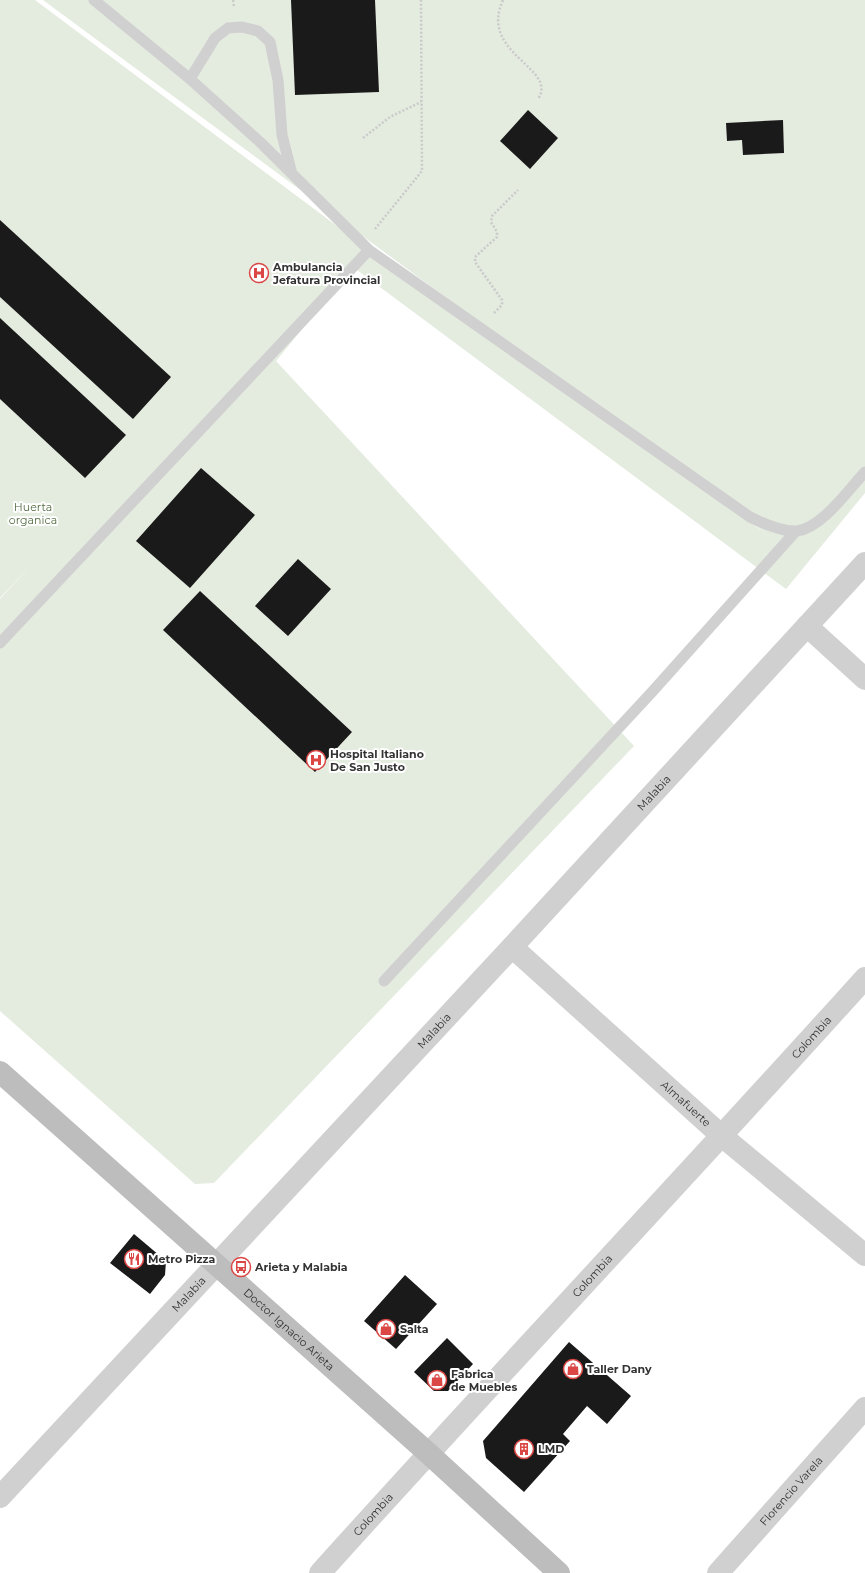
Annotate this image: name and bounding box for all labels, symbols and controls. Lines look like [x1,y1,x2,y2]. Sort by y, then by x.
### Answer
place label: Ambulancia Jefatura Provincial [272,260,380,287]
hospital icon: Ambulancia Jefatura Provincial [248,262,270,284]
park label: Huerta organica [9,500,57,527]
place label: Hospital Italiano De San Justo [330,747,424,774]
hospital icon: Hospital Italiano De San Justo [305,749,327,771]
street label: Malabia [634,772,674,813]
street label: Malabia [414,1010,454,1051]
street label: Colombia [788,1013,834,1062]
street label: Almafuerte [658,1078,714,1130]
restaurant icon: Metro Pizza [123,1248,145,1270]
place label: Metro Pizza [148,1252,216,1266]
street label: Colombia [569,1252,615,1300]
bus stop icon: Arieta y Malabia [230,1256,252,1278]
place label: Arieta y Malabia [254,1260,348,1274]
street label: Malabia [169,1274,209,1315]
street label: Doctor Ignacio Arieta [241,1285,337,1373]
shop icon: Salta [375,1318,397,1340]
place label: Salta [400,1322,429,1336]
shop icon: Taller Dany [562,1358,584,1380]
place label: Taller Dany [587,1362,652,1376]
place label: Fabrica de Muebles [451,1367,518,1394]
shop icon: Fabrica de Muebles [426,1369,448,1391]
building icon: LMD [513,1438,535,1460]
place label: LMD [538,1442,564,1456]
street label: Florencio Varela [757,1453,826,1528]
street label: Colombia [350,1490,396,1539]

